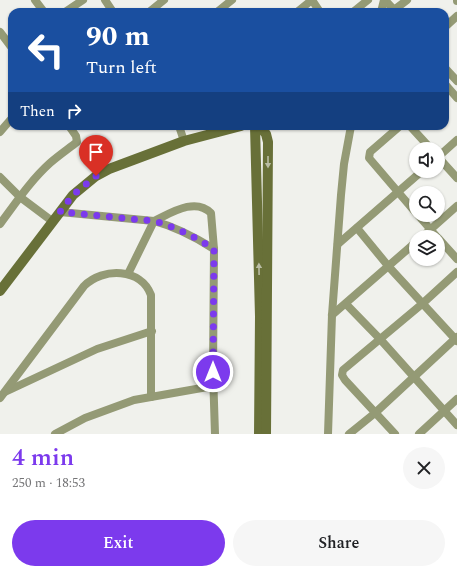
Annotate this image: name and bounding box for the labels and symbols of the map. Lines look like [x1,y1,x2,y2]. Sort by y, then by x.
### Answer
pin [79,135,113,176]
one-way arrow [265,156,271,169]
one-way arrow [256,262,262,275]
position arrow [192,351,234,393]

